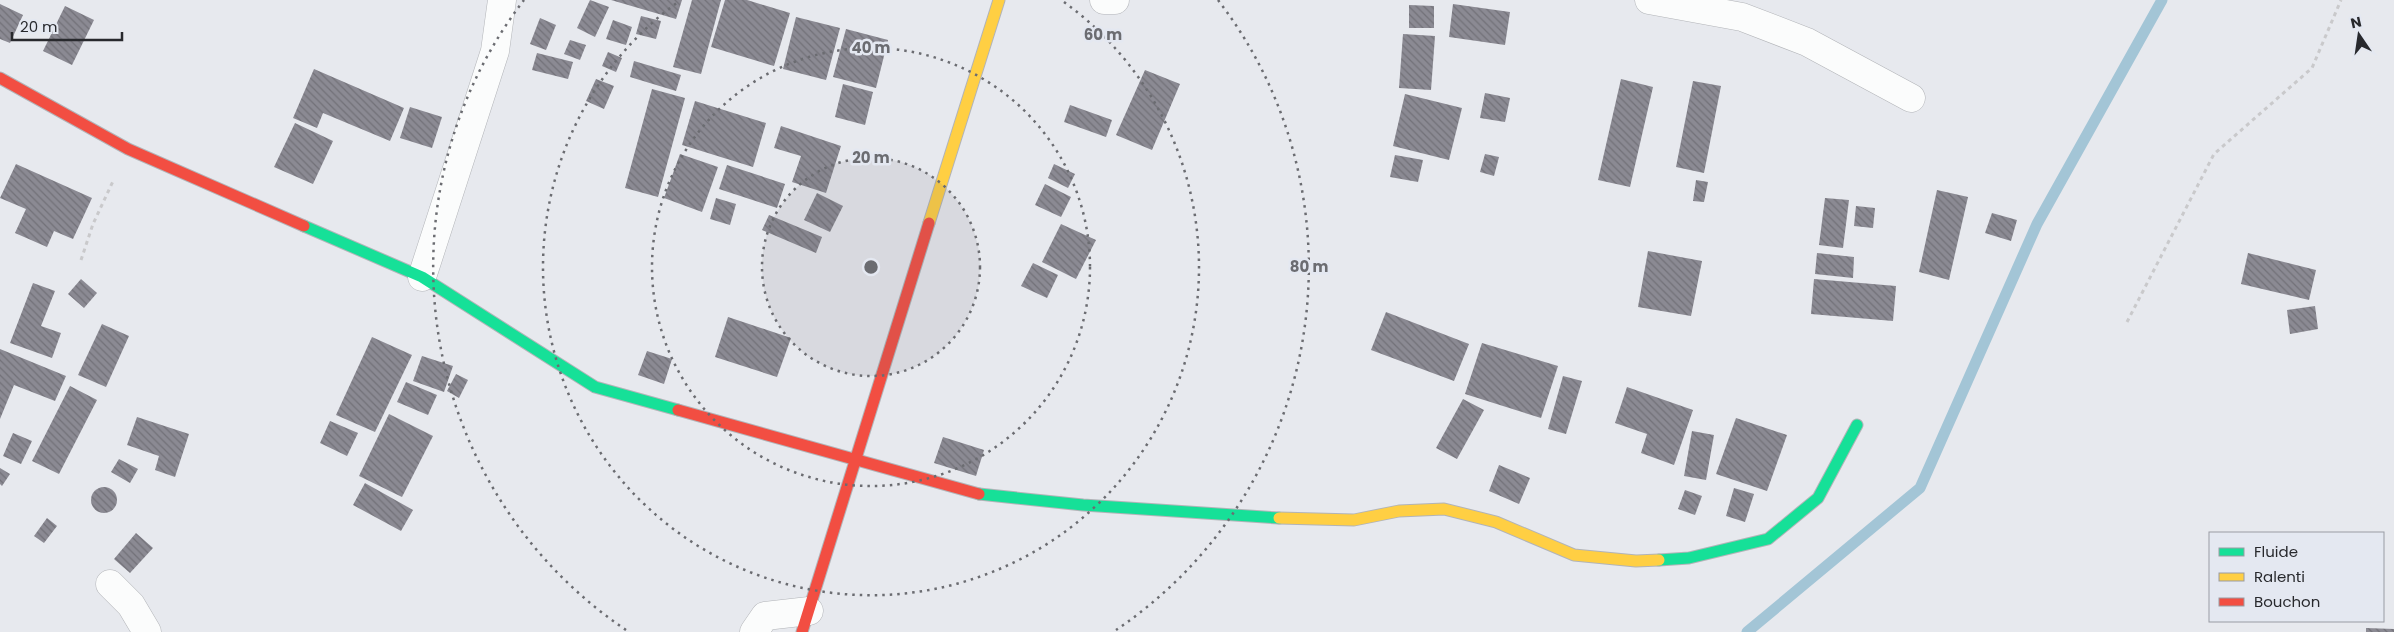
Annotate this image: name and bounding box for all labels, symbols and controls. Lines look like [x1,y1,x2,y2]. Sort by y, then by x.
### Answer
scale bar [12,10,122,42]
north arrow [2334,10,2384,60]
text: N [2349,11,2363,33]
text: 20 m [20,16,58,37]
text: 60 m [1084,24,1122,45]
text: 40 m [851,37,891,58]
text: 20 m [852,147,890,168]
text: 80 m [1290,256,1328,277]
centre of rings [862,258,880,276]
legend [2209,532,2384,622]
text: Fluide [2254,541,2298,562]
text: Ralenti [2254,566,2305,587]
text: Bouchon [2254,591,2320,612]

